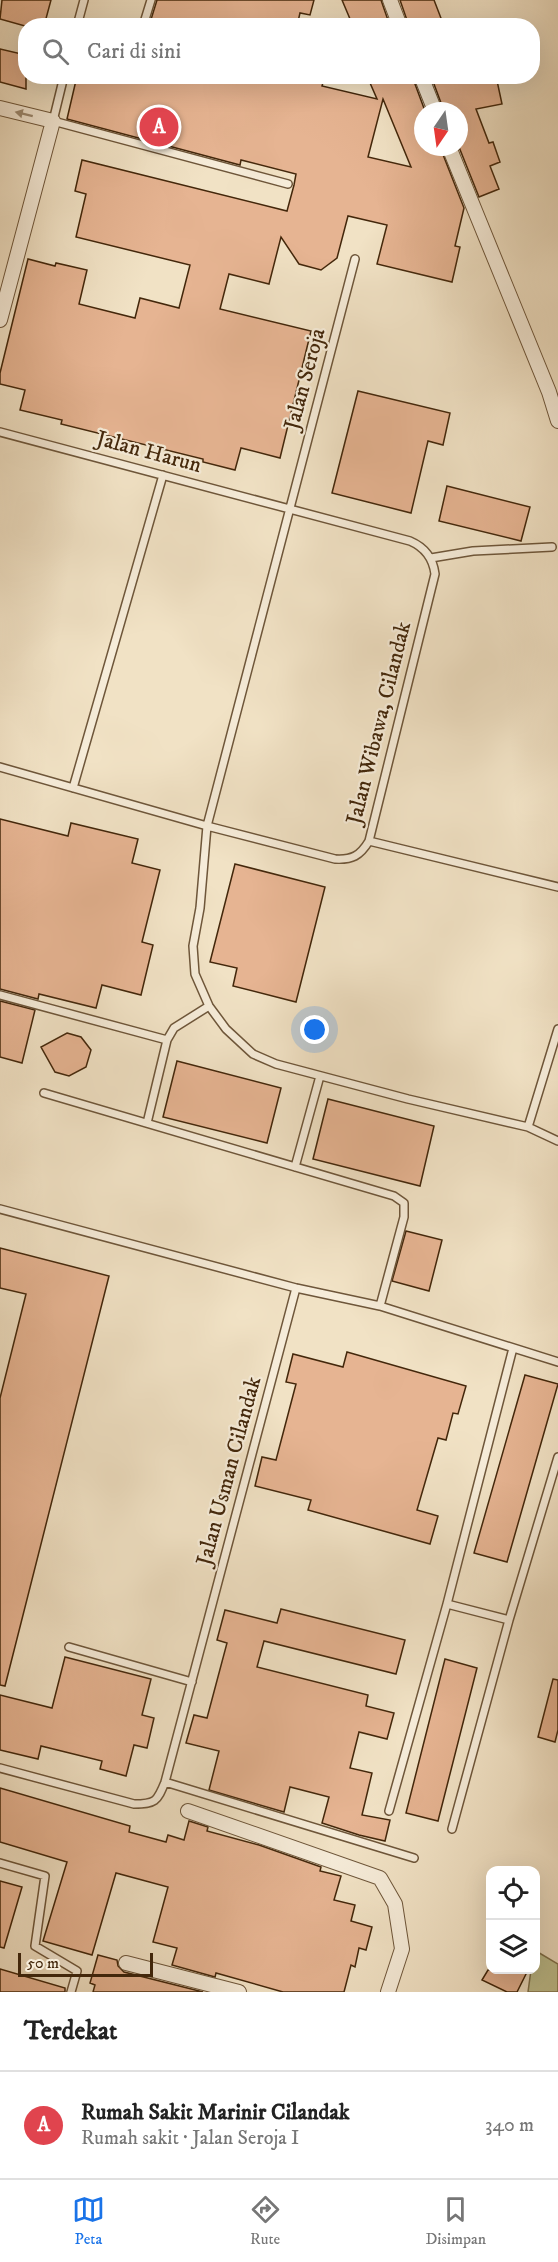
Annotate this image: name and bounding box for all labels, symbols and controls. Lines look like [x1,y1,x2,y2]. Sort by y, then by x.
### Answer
search box [18,18,540,84]
icon: search [39,35,72,68]
text: Cari di sini [87,38,181,65]
north arrow [414,102,468,156]
pin: A [140,104,178,150]
one-way arrow [15,108,33,118]
street label: Jalan Seroja [278,325,332,435]
street label: Jalan Harun [91,424,205,479]
street label: Jalan Wibawa, Cilandak [340,619,417,829]
your location [300,1015,329,1044]
street label: Jalan Usman Cilandak [190,1373,267,1570]
map controls [486,1866,540,1974]
button: locate [486,1866,540,1920]
button: layers [486,1920,540,1974]
scale bar [18,1950,153,1978]
text: 50 m [27,1953,59,1973]
text: Terdekat [24,2015,117,2048]
text: Rumah Sakit Marinir Cilandak [81,2099,350,2126]
text: A [37,2113,50,2138]
text: 340 m [485,2113,534,2138]
text: Rumah sakit · Jalan Seroja I [81,2126,299,2151]
tab: Peta [72,2193,105,2249]
tab: Rute [249,2193,282,2249]
tab: Disimpan [425,2193,486,2249]

